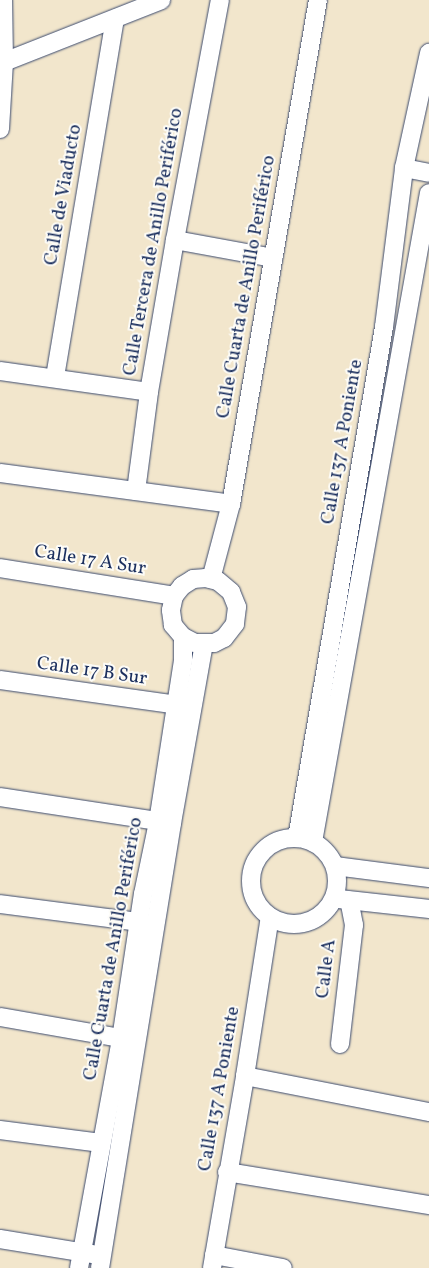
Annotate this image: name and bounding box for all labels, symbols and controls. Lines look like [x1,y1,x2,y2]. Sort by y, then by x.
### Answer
street label: Calle Tercera de Anillo Periférico [119,106,189,378]
street label: Calle de Viaducto [40,122,88,268]
street label: Calle Cuarta de Anillo Periférico [213,154,281,420]
street label: Calle 137 A Poniente [317,358,369,526]
street label: Calle 17 A Sur [33,541,147,581]
street label: Calle 17 B Sur [35,653,149,691]
street label: Calle Cuarta de Anillo Periférico [80,816,148,1082]
street label: Calle A [312,938,342,1000]
street label: Calle 137 A Poniente [194,1005,246,1173]

